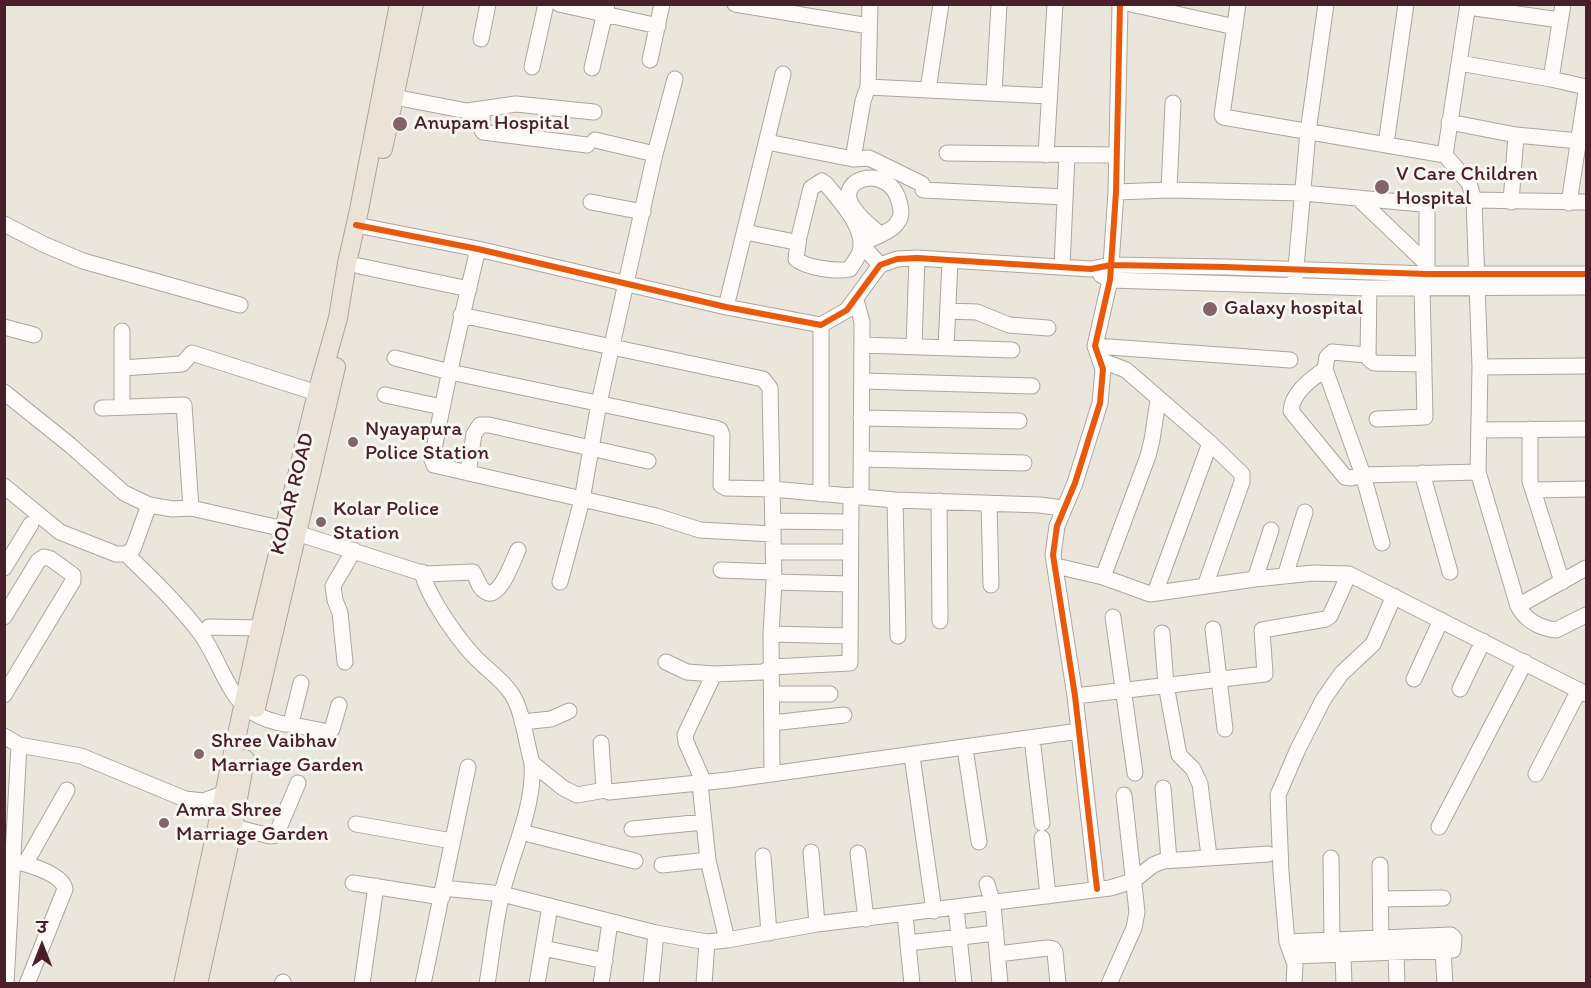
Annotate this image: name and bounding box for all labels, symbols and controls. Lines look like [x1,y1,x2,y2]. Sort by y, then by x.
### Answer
place label: Anupam Hospital [414,111,569,137]
marker: Anupam Hospital [391,115,409,133]
place label: V Care Children Hospital [1396,162,1538,212]
marker: V Care Children Hospital [1373,178,1391,196]
place label: Galaxy hospital [1224,296,1363,322]
marker: Galaxy hospital [1201,300,1219,318]
place label: Nyayapura Police Station [365,417,489,467]
street label: KOLAR ROAD [266,430,320,558]
marker: Nyayapura Police Station [346,435,360,449]
place label: Kolar Police Station [333,497,439,547]
marker: Kolar Police Station [314,515,328,529]
place label: Shree Vaibhav Marriage Garden [211,729,363,779]
marker: Shree Vaibhav Marriage Garden [192,747,206,761]
place label: Amra Shree Marriage Garden [176,798,328,848]
marker: Amra Shree Marriage Garden [157,816,171,830]
north arrow [12,916,72,976]
text: उ [37,918,47,937]

